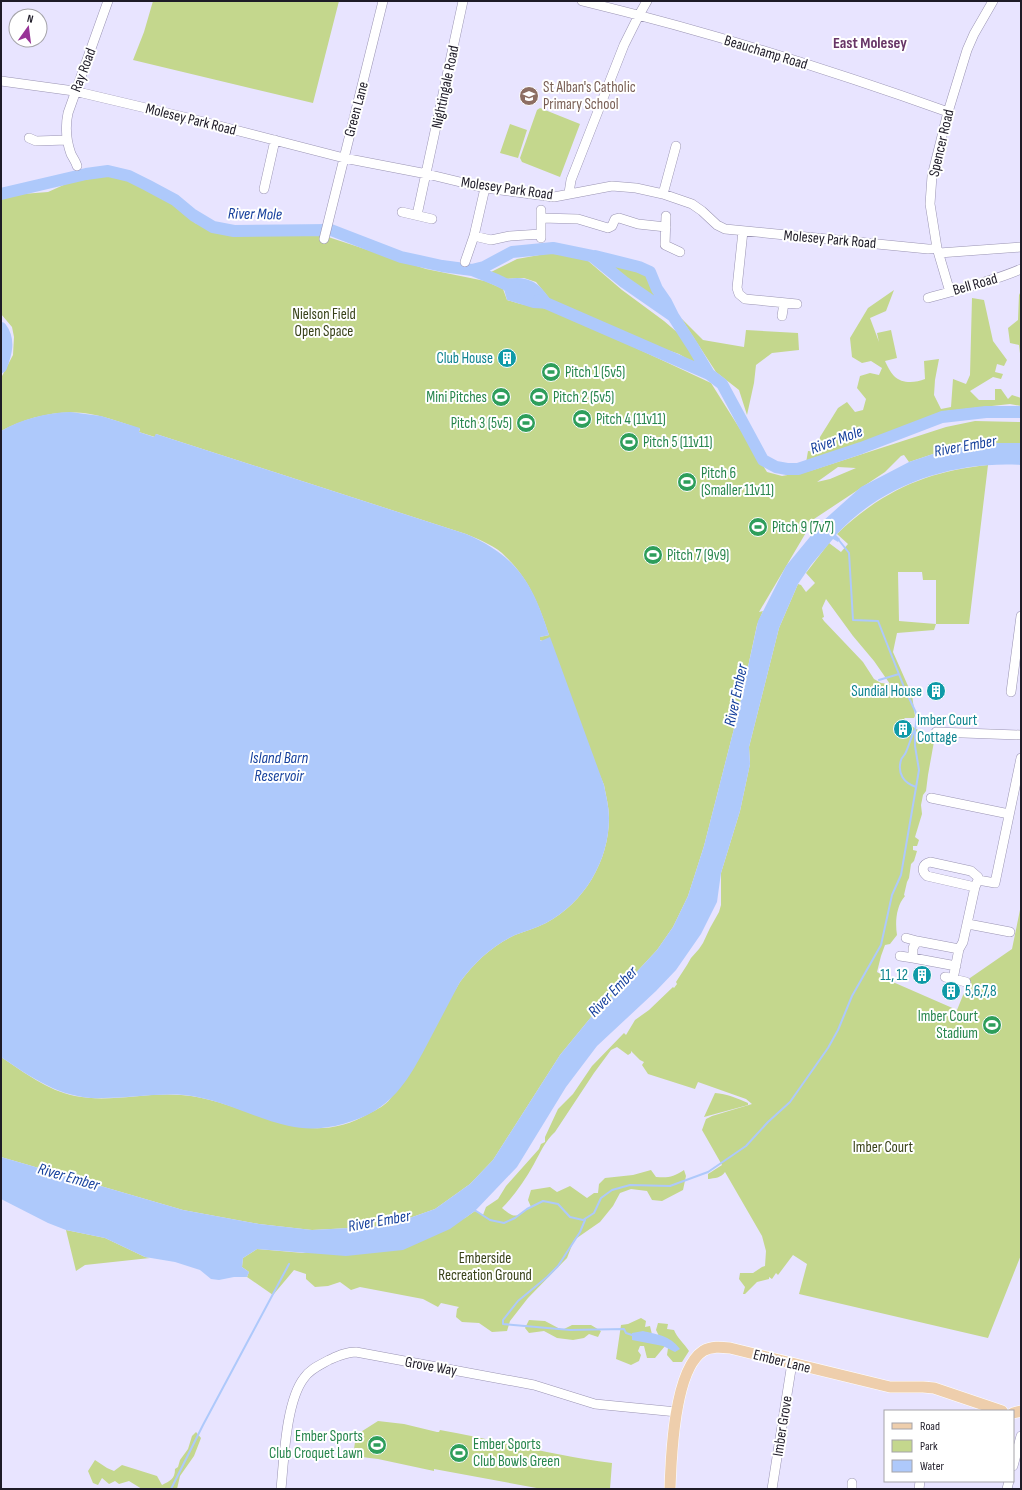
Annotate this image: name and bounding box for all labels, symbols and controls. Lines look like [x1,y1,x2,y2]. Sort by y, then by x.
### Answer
north arrow [8,8,48,48]
text: N [26,12,35,26]
street label: Beauchamp Road [722,31,810,74]
district label: East Molesey [833,34,907,53]
street label: Nightingale Road [427,44,464,130]
street label: Ray Road [66,45,101,95]
place label: St Alban's Catholic Primary School [543,78,636,114]
street label: Green Lane [340,80,373,139]
school or university icon: St Alban's Catholic Primary School [518,85,540,107]
street label: Molesey Park Road [144,99,238,140]
street label: Spencer Road [924,107,958,179]
street label: Molesey Park Road [460,173,554,204]
water label: River Mole [228,205,282,224]
street label: Molesey Park Road [783,226,877,253]
street label: Bell Road [951,269,1000,300]
park label: Nielson Field Open Space [292,305,356,341]
building icon: Club House [496,347,518,369]
place label: Club House [437,349,493,368]
sports icon: Pitch 1 (5v5) [540,361,562,383]
place label: Pitch 1 (5v5) [565,363,625,382]
sports icon: Mini Pitches [490,386,512,408]
sports icon: Pitch 2 (5v5) [528,386,550,408]
place label: Mini Pitches [426,388,487,407]
place label: Pitch 2 (5v5) [553,388,614,407]
sports icon: Pitch 4 (11v11) [571,408,593,430]
place label: Pitch 4 (11v11) [596,410,666,429]
sports icon: Pitch 3 (5v5) [515,412,537,434]
place label: Pitch 3 (5v5) [451,414,512,433]
water label: River Mole [808,422,865,459]
sports icon: Pitch 5 (11v11) [618,431,640,453]
water label: River Ember [933,432,998,461]
place label: Pitch 5 (11v11) [643,433,713,452]
place label: Pitch 6 (Smaller 11v11) [701,464,774,500]
sports icon: Pitch 6 (Smaller 11v11) [676,471,698,493]
sports icon: Pitch 9 (7v7) [747,516,769,538]
place label: Pitch 9 (7v7) [772,518,834,537]
sports icon: Pitch 7 (9v9) [642,544,664,566]
place label: Pitch 7 (9v9) [667,546,729,565]
water label: River Ember [721,662,752,728]
building icon: Sundial House [925,680,947,702]
place label: Sundial House [851,682,922,701]
place label: Imber Court Cottage [917,711,978,747]
building icon: Imber Court Cottage [892,718,914,740]
water label: Island Barn Reservoir [250,749,309,786]
water label: River Ember [584,962,642,1021]
building icon: 11, 12 [911,964,933,986]
place label: 11, 12 [880,966,908,985]
building icon: 5,6,7,8 [940,980,962,1002]
place label: 5,6,7,8 [965,982,997,1001]
place label: Imber Court Stadium [918,1007,978,1043]
sports icon: Imber Court Stadium [981,1014,1003,1036]
park label: Imber Court [853,1138,914,1157]
water label: River Ember [36,1160,102,1195]
water label: River Ember [347,1207,412,1236]
park label: Emberside Recreation Ground [438,1249,532,1285]
street label: Ember Lane [751,1345,813,1378]
street label: Grove Way [403,1353,459,1380]
street label: Imber Grove [768,1394,797,1458]
legend [884,1410,1014,1482]
text: Road [920,1419,940,1434]
place label: Ember Sports Club Croquet Lawn [269,1427,363,1463]
sports icon: Ember Sports Club Croquet Lawn [366,1434,388,1456]
place label: Ember Sports Club Bowls Green [473,1435,560,1471]
text: Park [920,1439,938,1454]
sports icon: Ember Sports Club Bowls Green [448,1442,470,1464]
text: Water [920,1459,944,1474]

